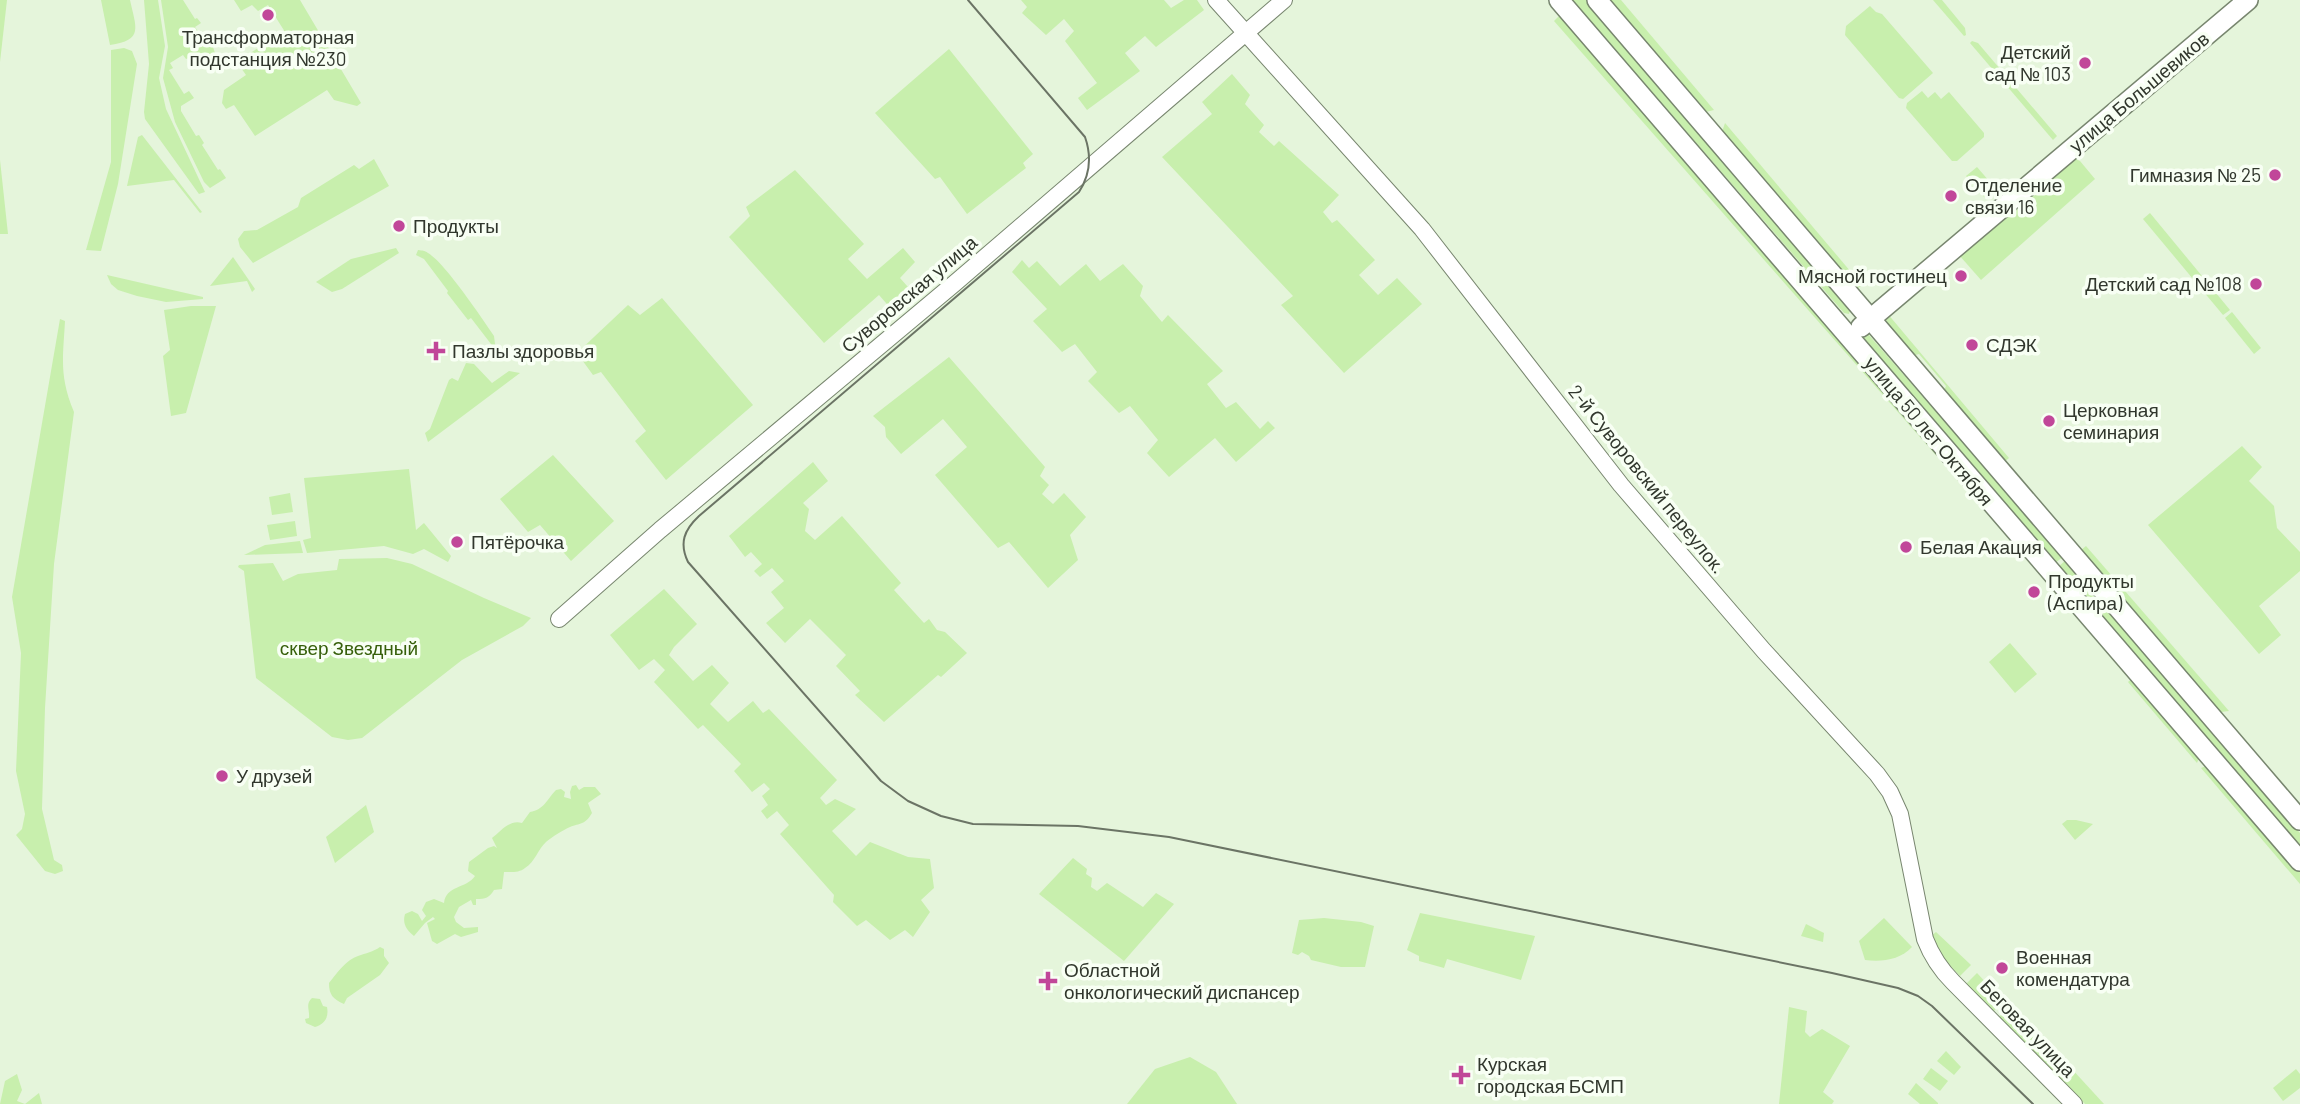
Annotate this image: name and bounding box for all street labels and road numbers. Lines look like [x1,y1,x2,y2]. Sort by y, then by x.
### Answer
street label: улица Большевиков [2064,26,2213,157]
street label: Суворовская улица [836,230,981,357]
street label: улица 50 лет Октября [1860,351,1999,510]
street label: 2-й Суворовский переулок. [1564,380,1731,578]
street label: Беговая улица [1976,974,2081,1082]

